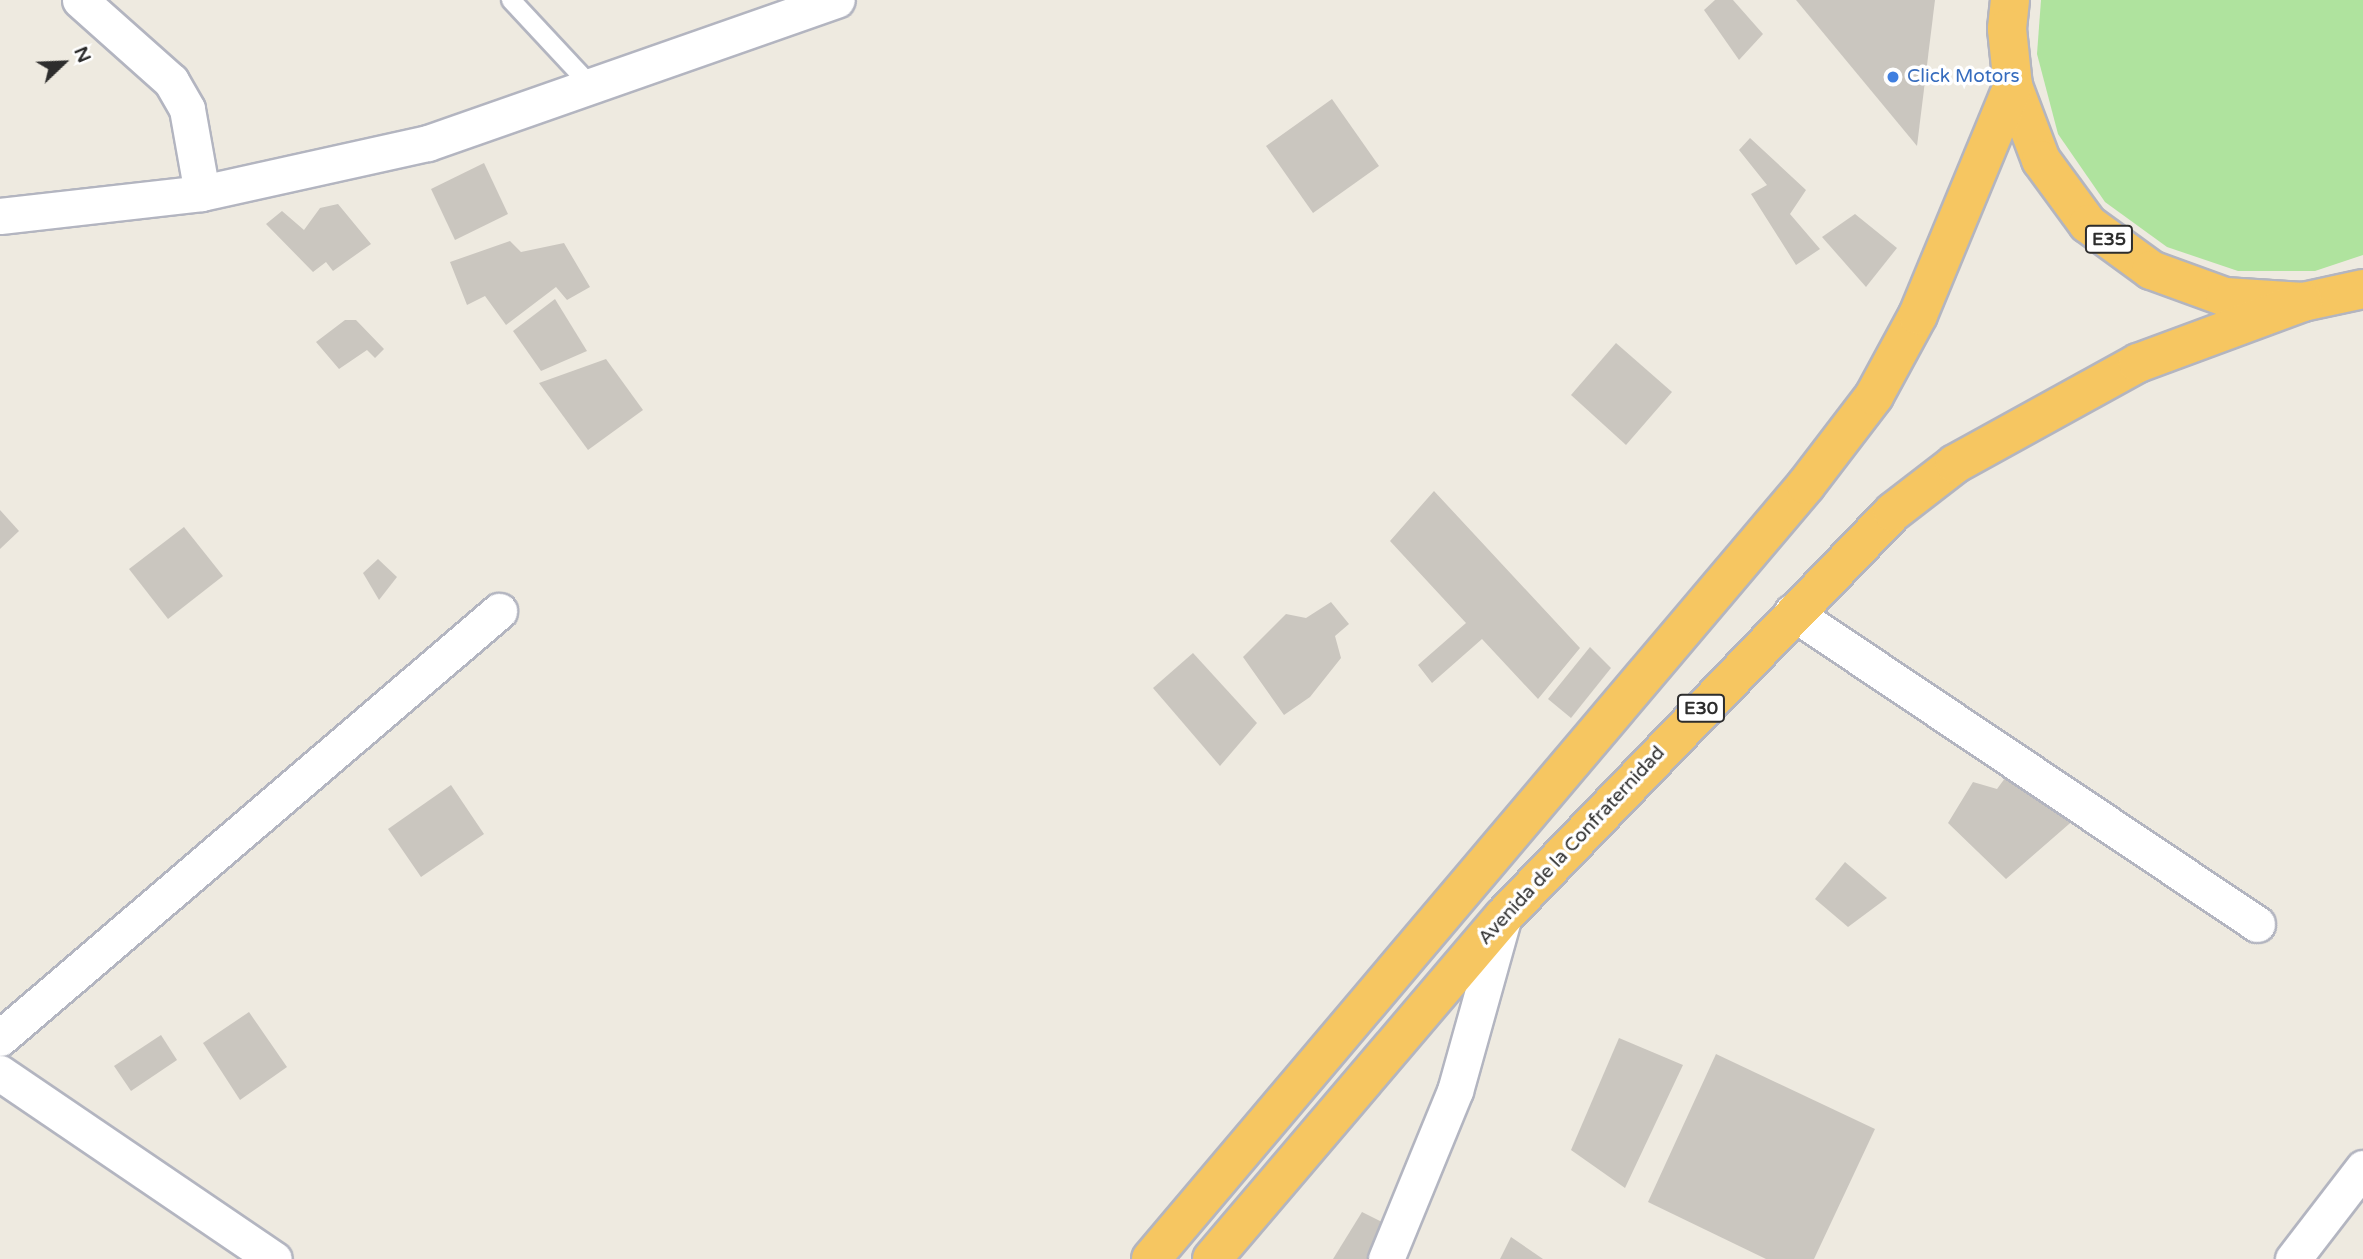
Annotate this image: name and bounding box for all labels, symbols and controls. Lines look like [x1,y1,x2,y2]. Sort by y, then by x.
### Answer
north arrow [28,28,98,98]
text: N [69,43,95,66]
place label: Click Motors [1907,66,2020,88]
marker: Click Motors [1885,69,1901,85]
road number: E35 [2084,225,2134,254]
road number: E30 [1676,694,1726,722]
street label: Avenida de la Confraternidad [1474,742,1670,950]

